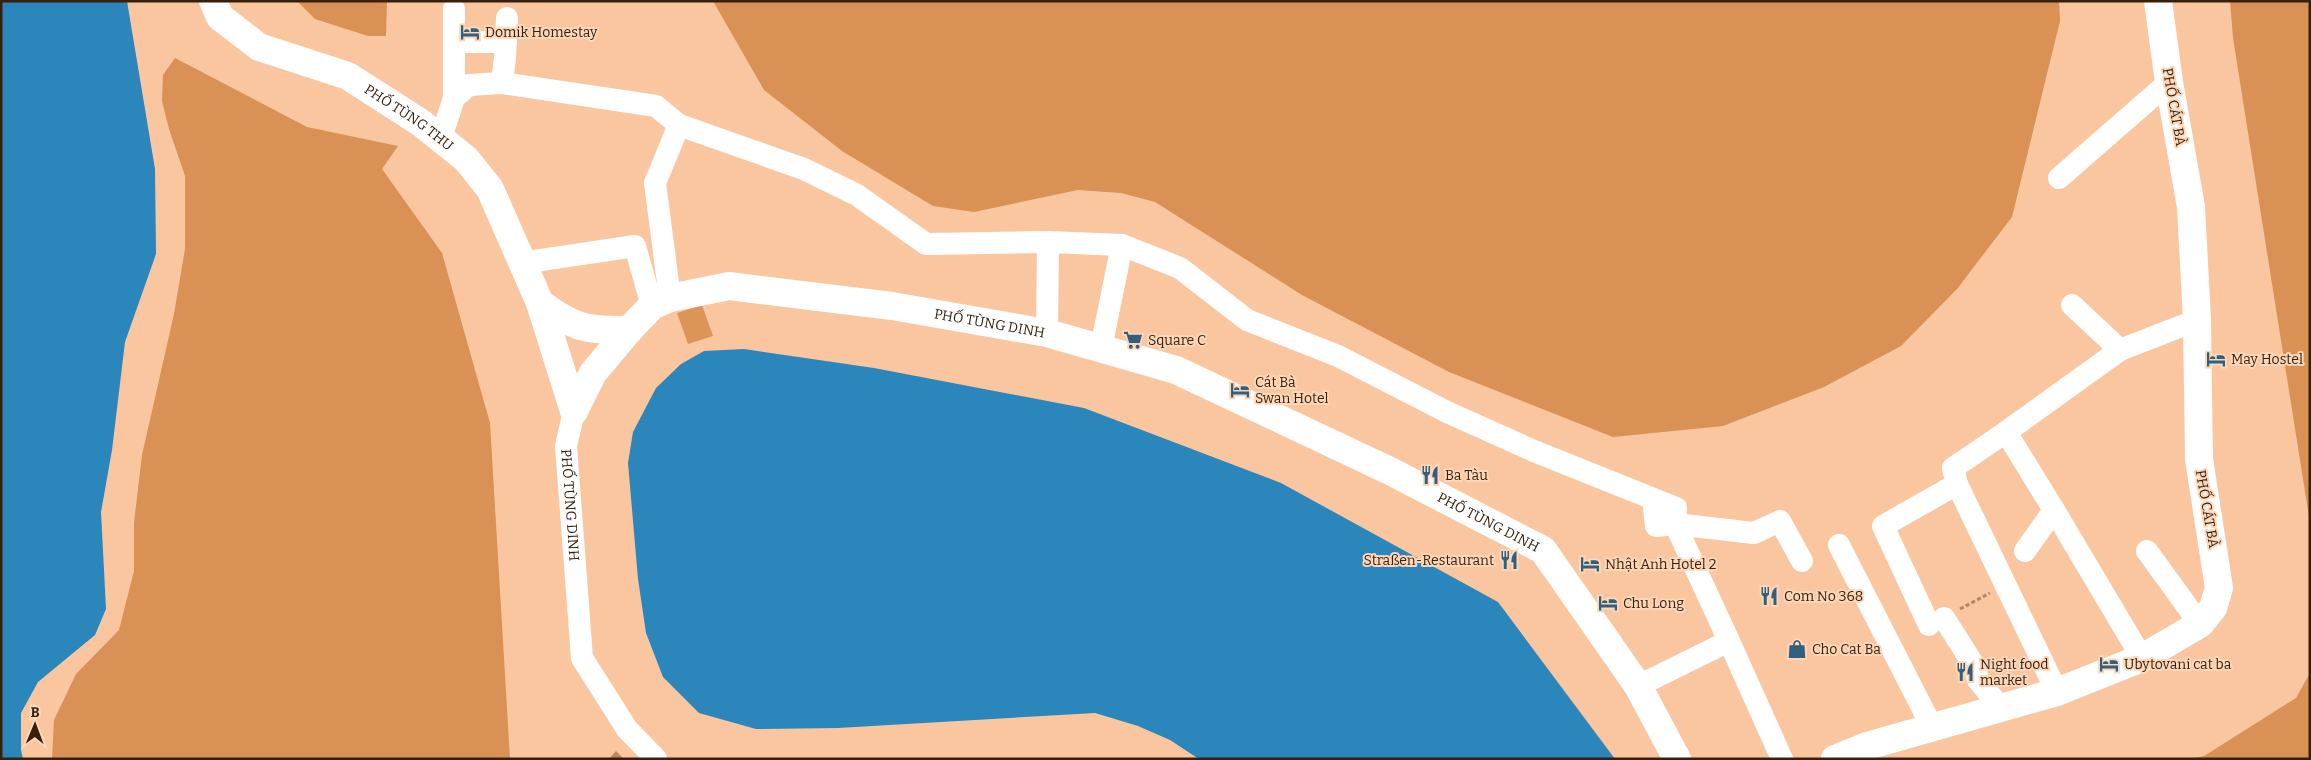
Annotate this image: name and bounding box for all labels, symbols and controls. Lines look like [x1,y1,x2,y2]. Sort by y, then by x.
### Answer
hotel icon: Domik Homestay [459,21,481,43]
place label: Domik Homestay [485,24,598,41]
street label: PHỐ CÁT BÀ [2159,66,2192,147]
street label: PHỐ TÙNG THU [361,80,457,154]
street label: PHỐ TÙNG DINH [933,305,1046,341]
supermarket icon: Square C [1122,329,1144,351]
place label: Square C [1148,332,1206,349]
hotel icon: May Hostel [2205,348,2227,370]
place label: May Hostel [2231,351,2303,368]
place label: Cát Bà Swan Hotel [1255,374,1329,407]
hotel icon: Cát Bà Swan Hotel [1229,379,1251,401]
street label: PHỐ TÙNG DINH [558,448,583,562]
restaurant icon: Ba Tàu [1419,464,1441,486]
place label: Ba Tàu [1445,467,1488,484]
street label: PHỐ CÁT BÀ [2192,468,2225,549]
street label: PHỐ TÙNG DINH [1435,489,1542,555]
restaurant icon: Straßen-Restaurant [1498,549,1520,571]
place label: Straßen-Restaurant [1364,552,1494,569]
hotel icon: Nhật Anh Hotel 2 [1579,553,1601,575]
place label: Nhật Anh Hotel 2 [1605,556,1716,573]
restaurant icon: Com No 368 [1758,585,1780,607]
place label: Com No 368 [1784,588,1863,605]
hotel icon: Chu Long [1597,592,1619,614]
place label: Chu Long [1623,595,1684,612]
shop icon: Cho Cat Ba [1786,638,1808,660]
place label: Cho Cat Ba [1812,641,1881,658]
hotel icon: Ubytovani cat ba [2098,653,2120,675]
place label: Night food market [1980,656,2049,689]
place label: Ubytovani cat ba [2124,656,2232,673]
restaurant icon: Night food market [1954,661,1976,683]
north arrow [10,700,60,750]
text: B [31,704,40,721]

